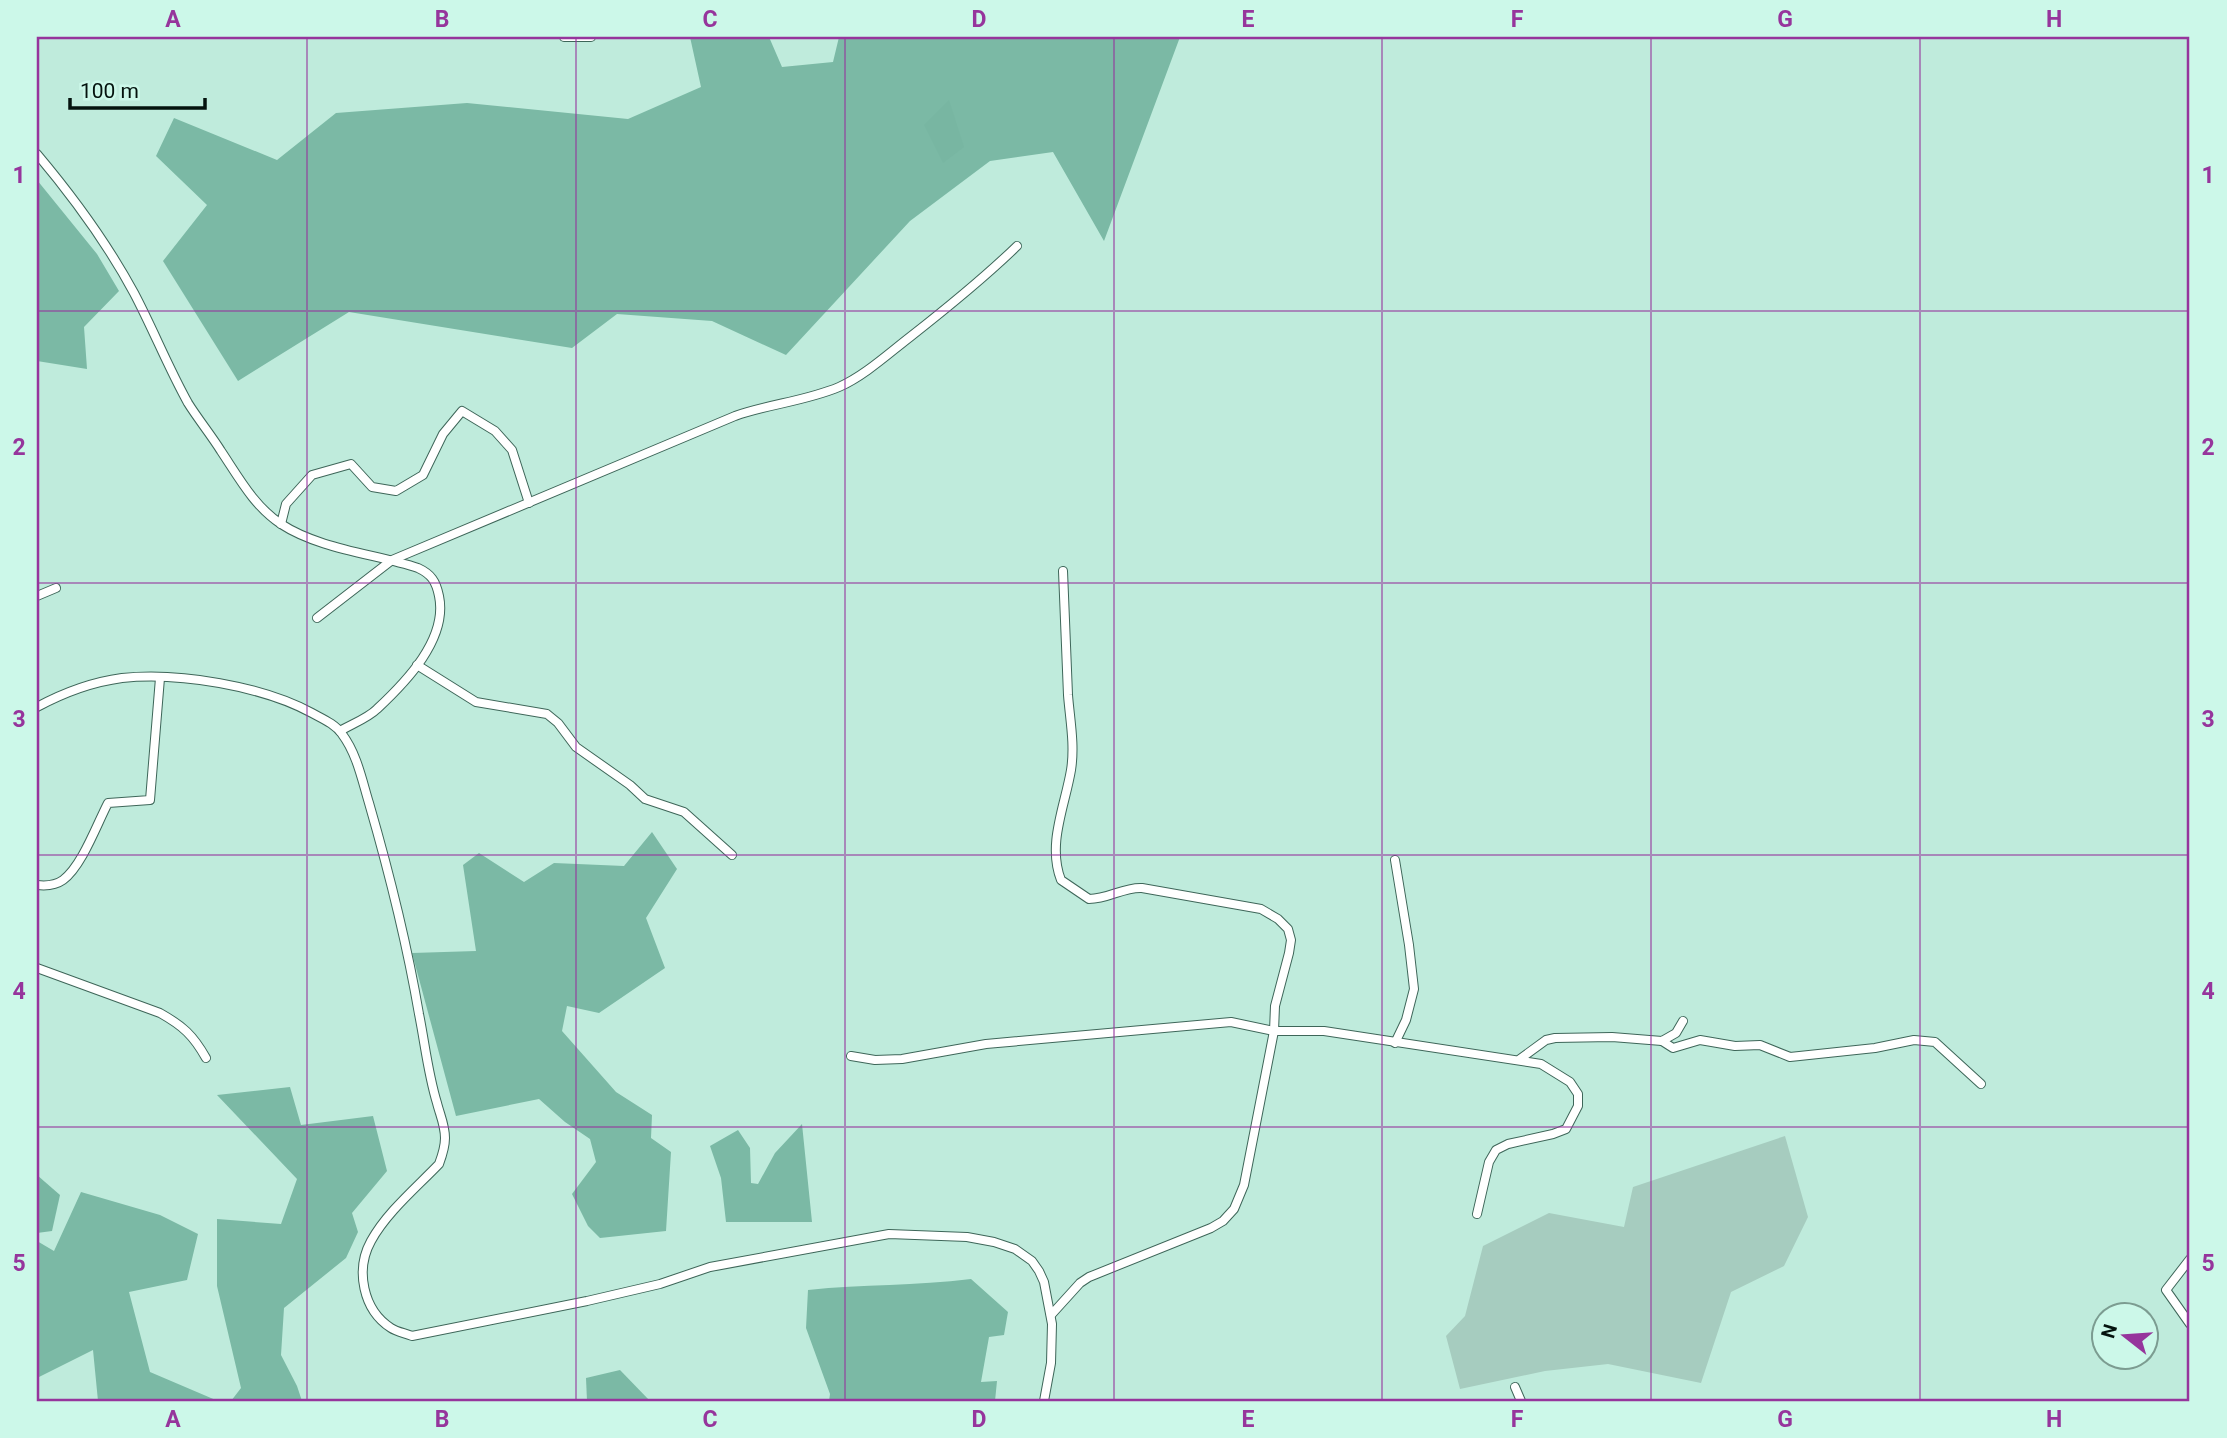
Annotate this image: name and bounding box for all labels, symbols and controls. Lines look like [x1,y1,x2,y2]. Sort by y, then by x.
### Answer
text: A [165,6,181,33]
text: B [435,6,449,33]
text: C [702,6,718,33]
text: D [972,6,986,33]
text: E [1242,6,1255,33]
text: F [1511,6,1524,33]
text: G [1777,6,1793,33]
text: H [2046,6,2062,33]
scale bar [70,66,205,110]
text: 100 m [80,79,139,103]
text: 1 [12,162,26,189]
text: 1 [2201,162,2215,189]
text: 2 [12,434,26,461]
text: 2 [2201,434,2215,461]
text: 3 [12,706,26,733]
text: 3 [2201,706,2215,733]
text: 4 [12,978,26,1005]
text: 4 [2201,978,2215,1005]
text: 5 [12,1250,26,1277]
text: 5 [2201,1250,2215,1277]
north arrow [2090,1302,2160,1372]
text: N [2096,1321,2122,1341]
text: A [165,1406,181,1433]
text: B [435,1406,449,1433]
text: C [702,1406,718,1433]
text: D [972,1406,986,1433]
text: E [1242,1406,1255,1433]
text: F [1511,1406,1524,1433]
text: G [1777,1406,1793,1433]
text: H [2046,1406,2062,1433]

